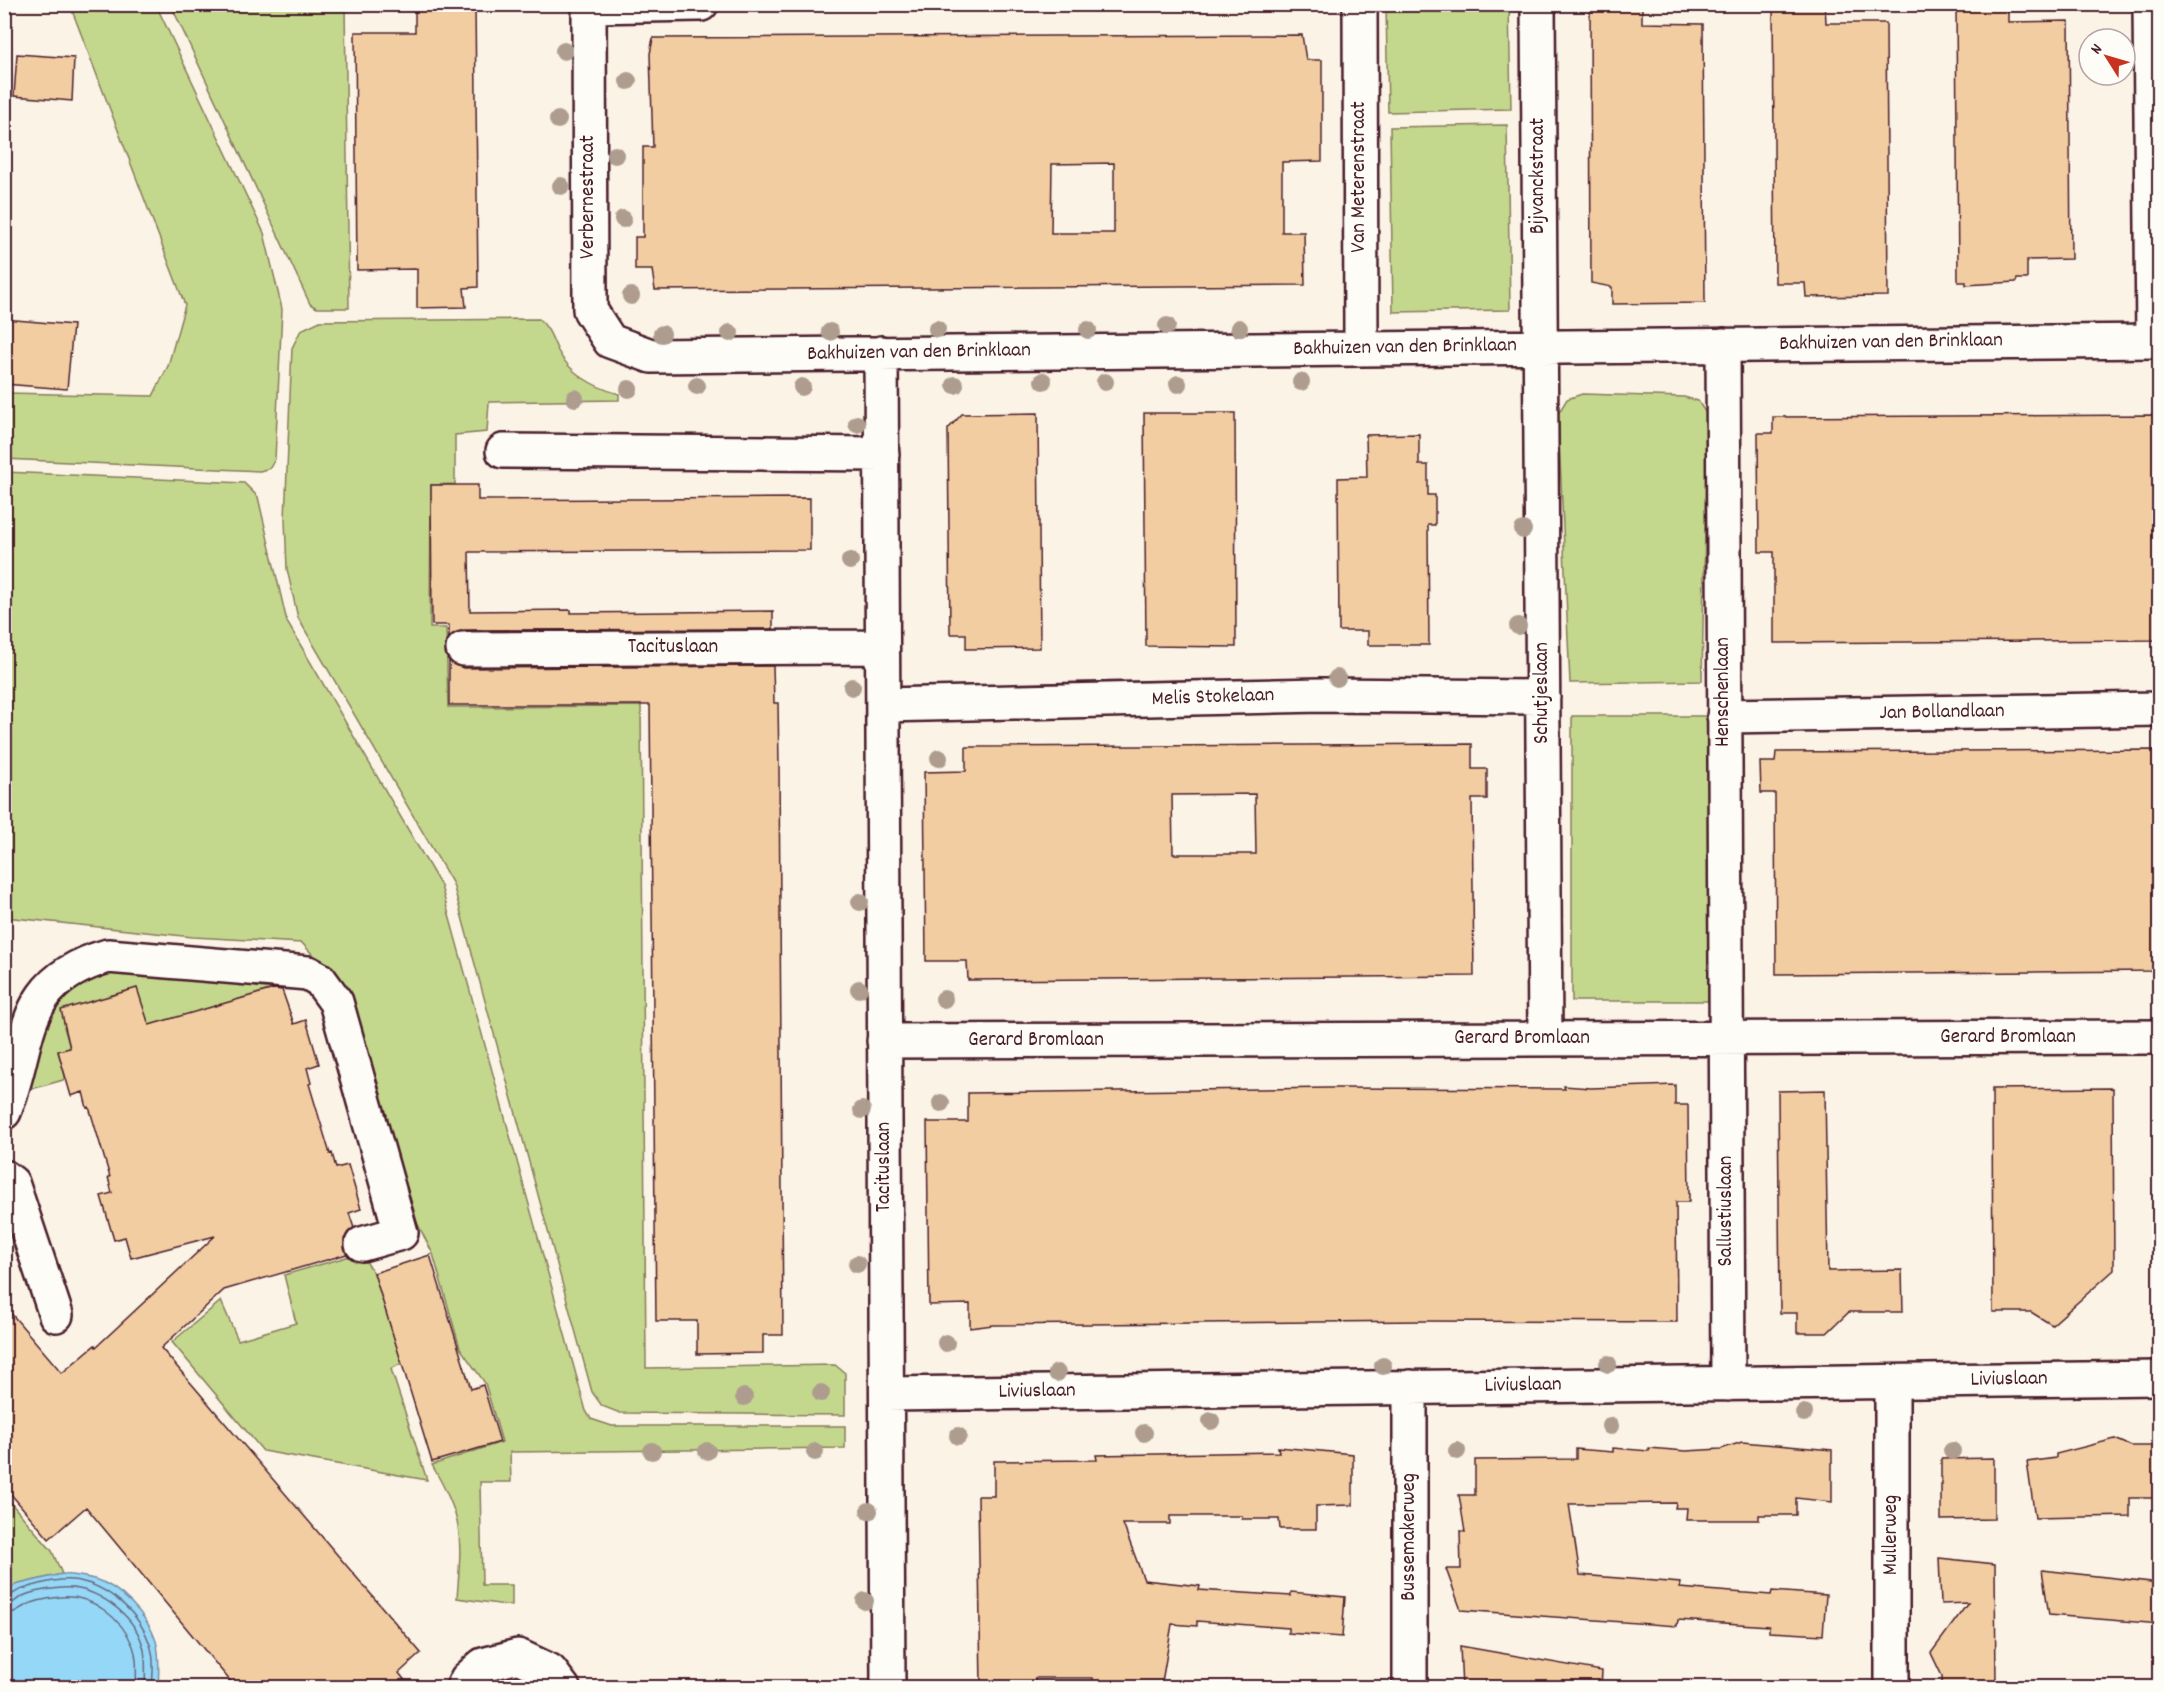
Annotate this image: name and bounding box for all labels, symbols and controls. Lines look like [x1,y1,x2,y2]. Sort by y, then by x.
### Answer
north arrow [2077,27,2137,87]
text: N [2085,39,2109,60]
street label: Van Meterenstraat [1345,101,1375,253]
street label: Bijvanckstraat [1524,118,1554,234]
street label: Verbernestraat [574,135,604,259]
street label: Bakhuizen van den Brinklaan [1779,326,2003,360]
street label: Bakhuizen van den Brinklaan [1293,331,1517,365]
street label: Bakhuizen van den Brinklaan [807,336,1031,370]
street label: Tacituslaan [628,633,718,663]
street label: Henschenlaan [1709,637,1739,747]
street label: Schutjeslaan [1528,642,1558,744]
street label: Melis Stokelaan [1151,681,1275,715]
street label: Jan Bollandlaan [1879,697,2005,729]
street label: Gerard Bromlaan [1940,1023,2076,1053]
street label: Gerard Bromlaan [1454,1024,1590,1054]
street label: Gerard Bromlaan [968,1026,1104,1056]
street label: Tacituslaan [870,1122,900,1212]
street label: Sallustiuslaan [1712,1156,1742,1266]
street label: Liviuslaan [1970,1364,2048,1396]
street label: Liviuslaan [1484,1370,1562,1402]
street label: Liviuslaan [998,1376,1076,1408]
street label: Bussemakerweg [1395,1473,1425,1601]
street label: Mullerweg [1877,1495,1907,1575]

